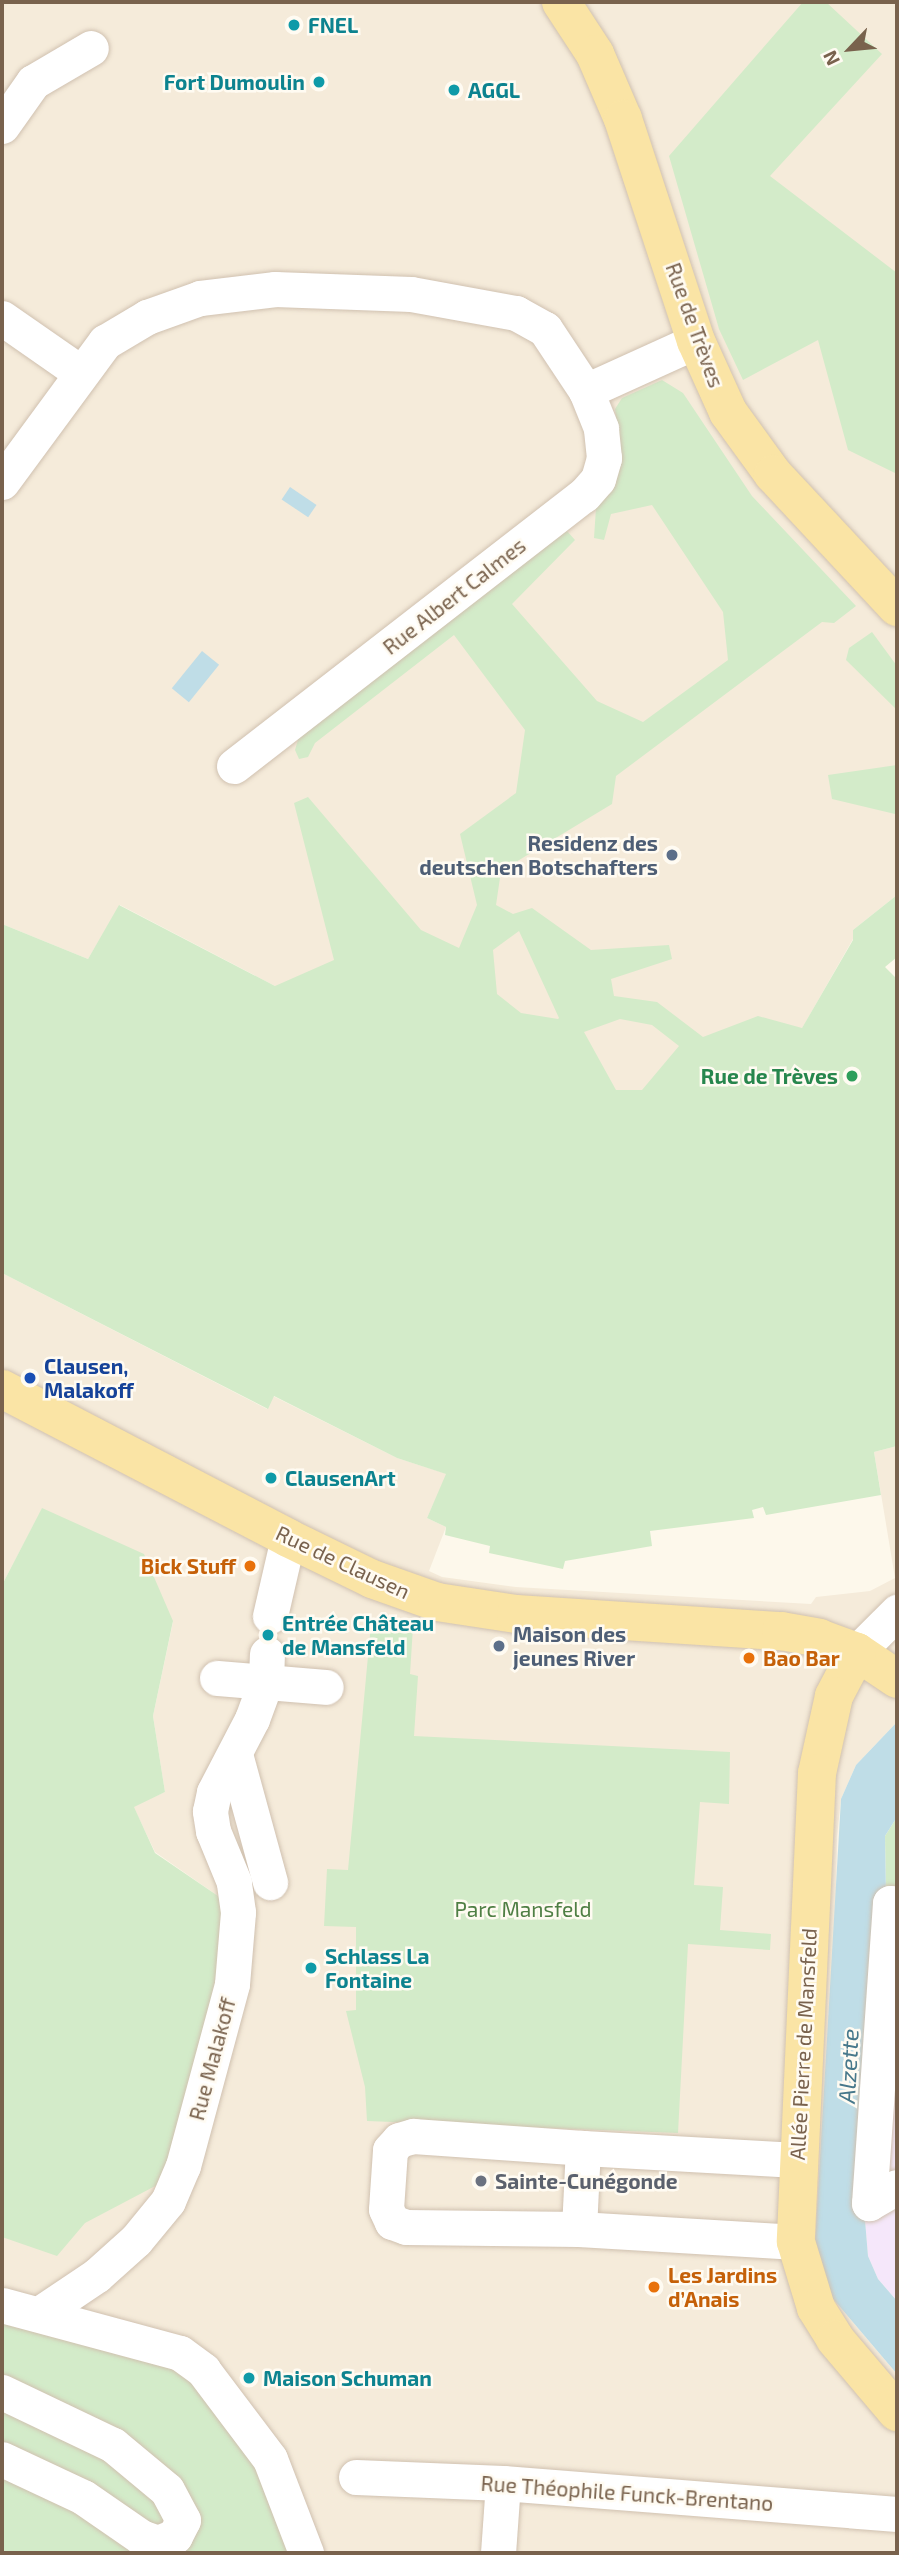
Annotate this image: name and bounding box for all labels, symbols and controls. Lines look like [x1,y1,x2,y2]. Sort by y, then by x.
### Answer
place label: FNEL [308,12,358,38]
north arrow [815,14,885,84]
marker: FNEL [286,17,302,33]
text: N [817,47,844,70]
place label: Fort Dumoulin [164,69,305,95]
marker: Fort Dumoulin [311,74,327,90]
place label: AGGL [468,77,520,103]
marker: AGGL [446,82,462,98]
street label: Rue de Trèves [661,259,729,391]
street label: Rue Albert Calmes [377,532,531,660]
place label: Residenz des deutschen Botschafters [419,830,658,880]
marker: Residenz des deutschen Botschafters [664,847,680,863]
place label: Rue de Trèves [700,1063,838,1089]
marker: Rue de Trèves [844,1068,860,1084]
place label: Clausen, Malakoff [44,1353,134,1403]
marker: Clausen, Malakoff [22,1370,38,1386]
place label: ClausenArt [285,1465,396,1491]
marker: ClausenArt [263,1470,279,1486]
street label: Rue de Clausen [272,1520,414,1604]
place label: Bick Stuff [141,1553,236,1579]
marker: Bick Stuff [242,1558,258,1574]
place label: Entrée Château de Mansfeld [282,1610,434,1660]
place label: Maison des jeunes River [513,1621,635,1671]
marker: Entrée Château de Mansfeld [260,1627,276,1643]
marker: Maison des jeunes River [491,1638,507,1654]
place label: Bao Bar [763,1645,840,1671]
marker: Bao Bar [741,1650,757,1666]
park label: Parc Mansfeld [454,1896,592,1922]
street label: Allée Pierre de Mansfeld [784,1927,822,2161]
place label: Schlass La Fontaine [325,1943,430,1993]
marker: Schlass La Fontaine [303,1960,319,1976]
street label: Rue Malakoff [184,1995,240,2123]
water label: Alzette [832,2028,864,2104]
place label: Sainte-Cunégonde [495,2168,678,2194]
marker: Sainte-Cunégonde [473,2173,489,2189]
place label: Les Jardins d’Anais [668,2262,778,2312]
marker: Les Jardins d’Anais [646,2279,662,2295]
place label: Maison Schuman [263,2365,432,2391]
marker: Maison Schuman [241,2370,257,2386]
street label: Rue Théophile Funck-Brentano [480,2470,774,2516]

